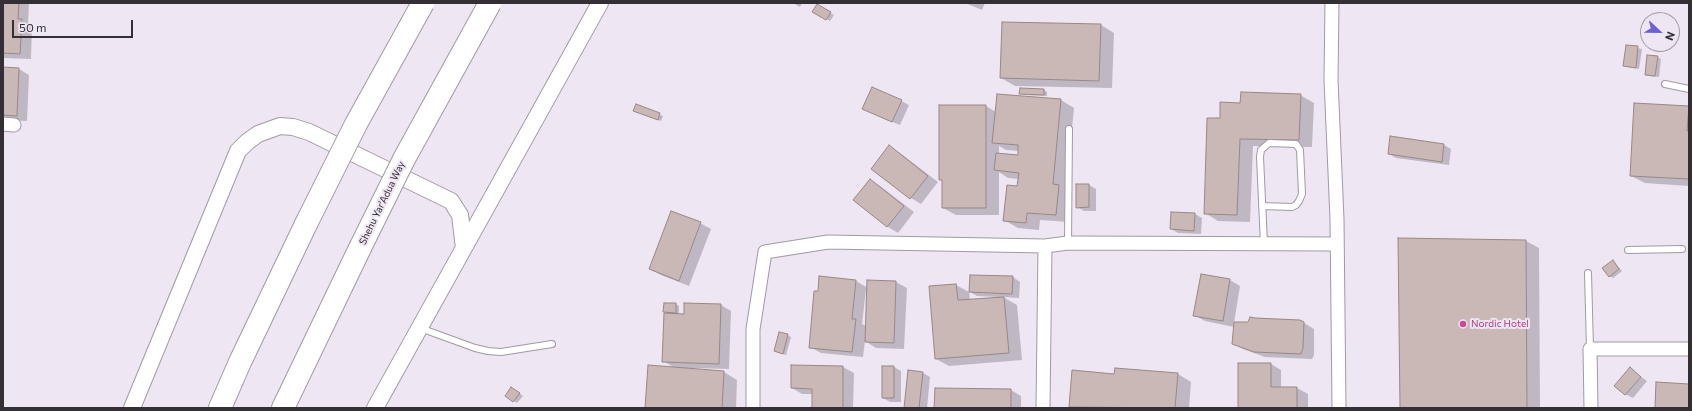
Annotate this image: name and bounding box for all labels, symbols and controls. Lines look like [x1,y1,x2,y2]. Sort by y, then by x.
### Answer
scale bar [14,12,135,38]
north arrow [1640,12,1680,52]
text: 50 m [19,20,47,34]
text: N [1663,30,1678,43]
street label: Shehu Yar'Adua Way [357,159,407,247]
place label: Nordic Hotel [1471,318,1529,330]
marker: Nordic Hotel [1458,319,1468,329]

